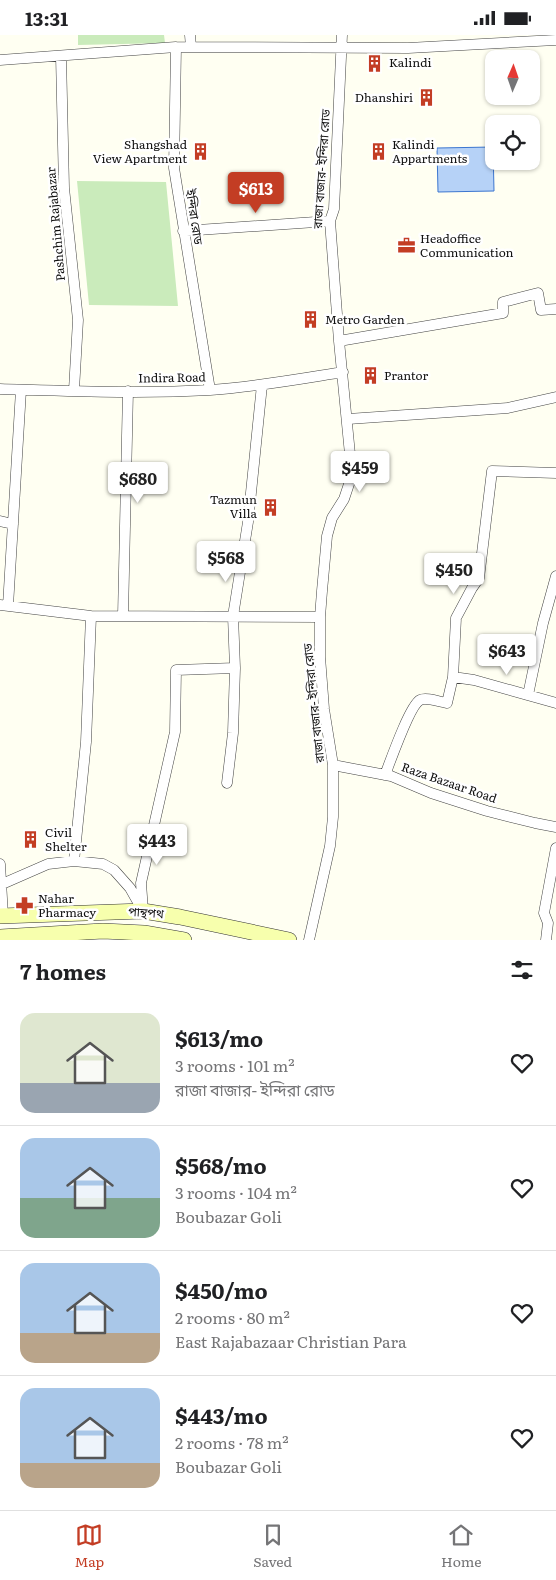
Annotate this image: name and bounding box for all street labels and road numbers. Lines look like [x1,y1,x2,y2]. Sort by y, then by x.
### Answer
street label: রাজা বাজার- ইন্দিরা রোড [308,108,334,230]
street label: Pashchim Rajabazar [41,166,69,282]
street label: ইন্দিরা রোড [182,187,208,246]
street label: Indira Road [138,367,207,387]
street label: রাজা বাজার- ইন্দিরা রোড [298,642,328,765]
street label: Raza Bazaar Road [399,757,500,807]
street label: পান্থপথ [128,902,165,922]

